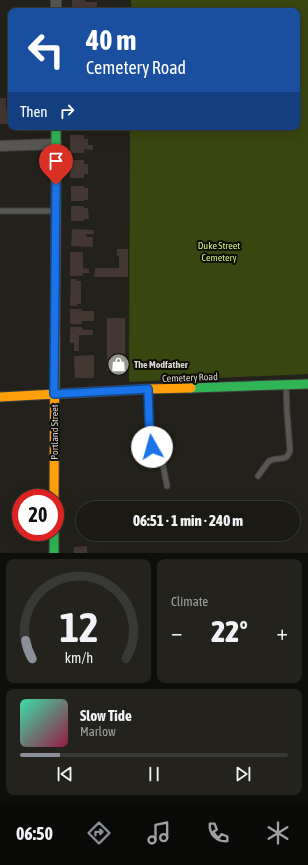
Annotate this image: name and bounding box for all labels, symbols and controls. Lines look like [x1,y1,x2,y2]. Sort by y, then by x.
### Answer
icon: left [20,24,72,76]
text: 40 m [86,24,136,56]
text: Cemetery Road [86,57,186,78]
icon: right [56,100,78,122]
text: Then [20,103,48,120]
pin [39,144,73,185]
icon: arrive [45,150,67,172]
park label: Duke Street Cemetery [198,240,240,263]
shop icon: The Modfather [106,351,132,377]
place label: The Modfather [134,359,189,370]
street label: Cemetery Road [162,371,218,384]
street label: Portland Street [49,404,60,460]
position arrow [131,426,173,468]
speed limit sign: 20 [12,489,64,541]
text: 06:51 · 1 min · 240 m [133,512,243,529]
text: Climate [171,594,208,609]
text: 12 [59,603,98,651]
text: 22° [211,614,248,648]
text: − [171,619,182,645]
text: + [277,619,288,645]
text: km/h [64,650,93,666]
text: Slow Tide [80,707,132,724]
text: Marlow [80,724,116,739]
icon: previous [54,763,76,785]
icon: pause [143,763,165,785]
icon: next [232,763,254,785]
icon: directions [85,819,113,847]
icon: music [145,819,173,847]
icon: phone [204,819,232,847]
icon: climate [264,819,292,847]
text: 06:50 [16,823,53,844]

